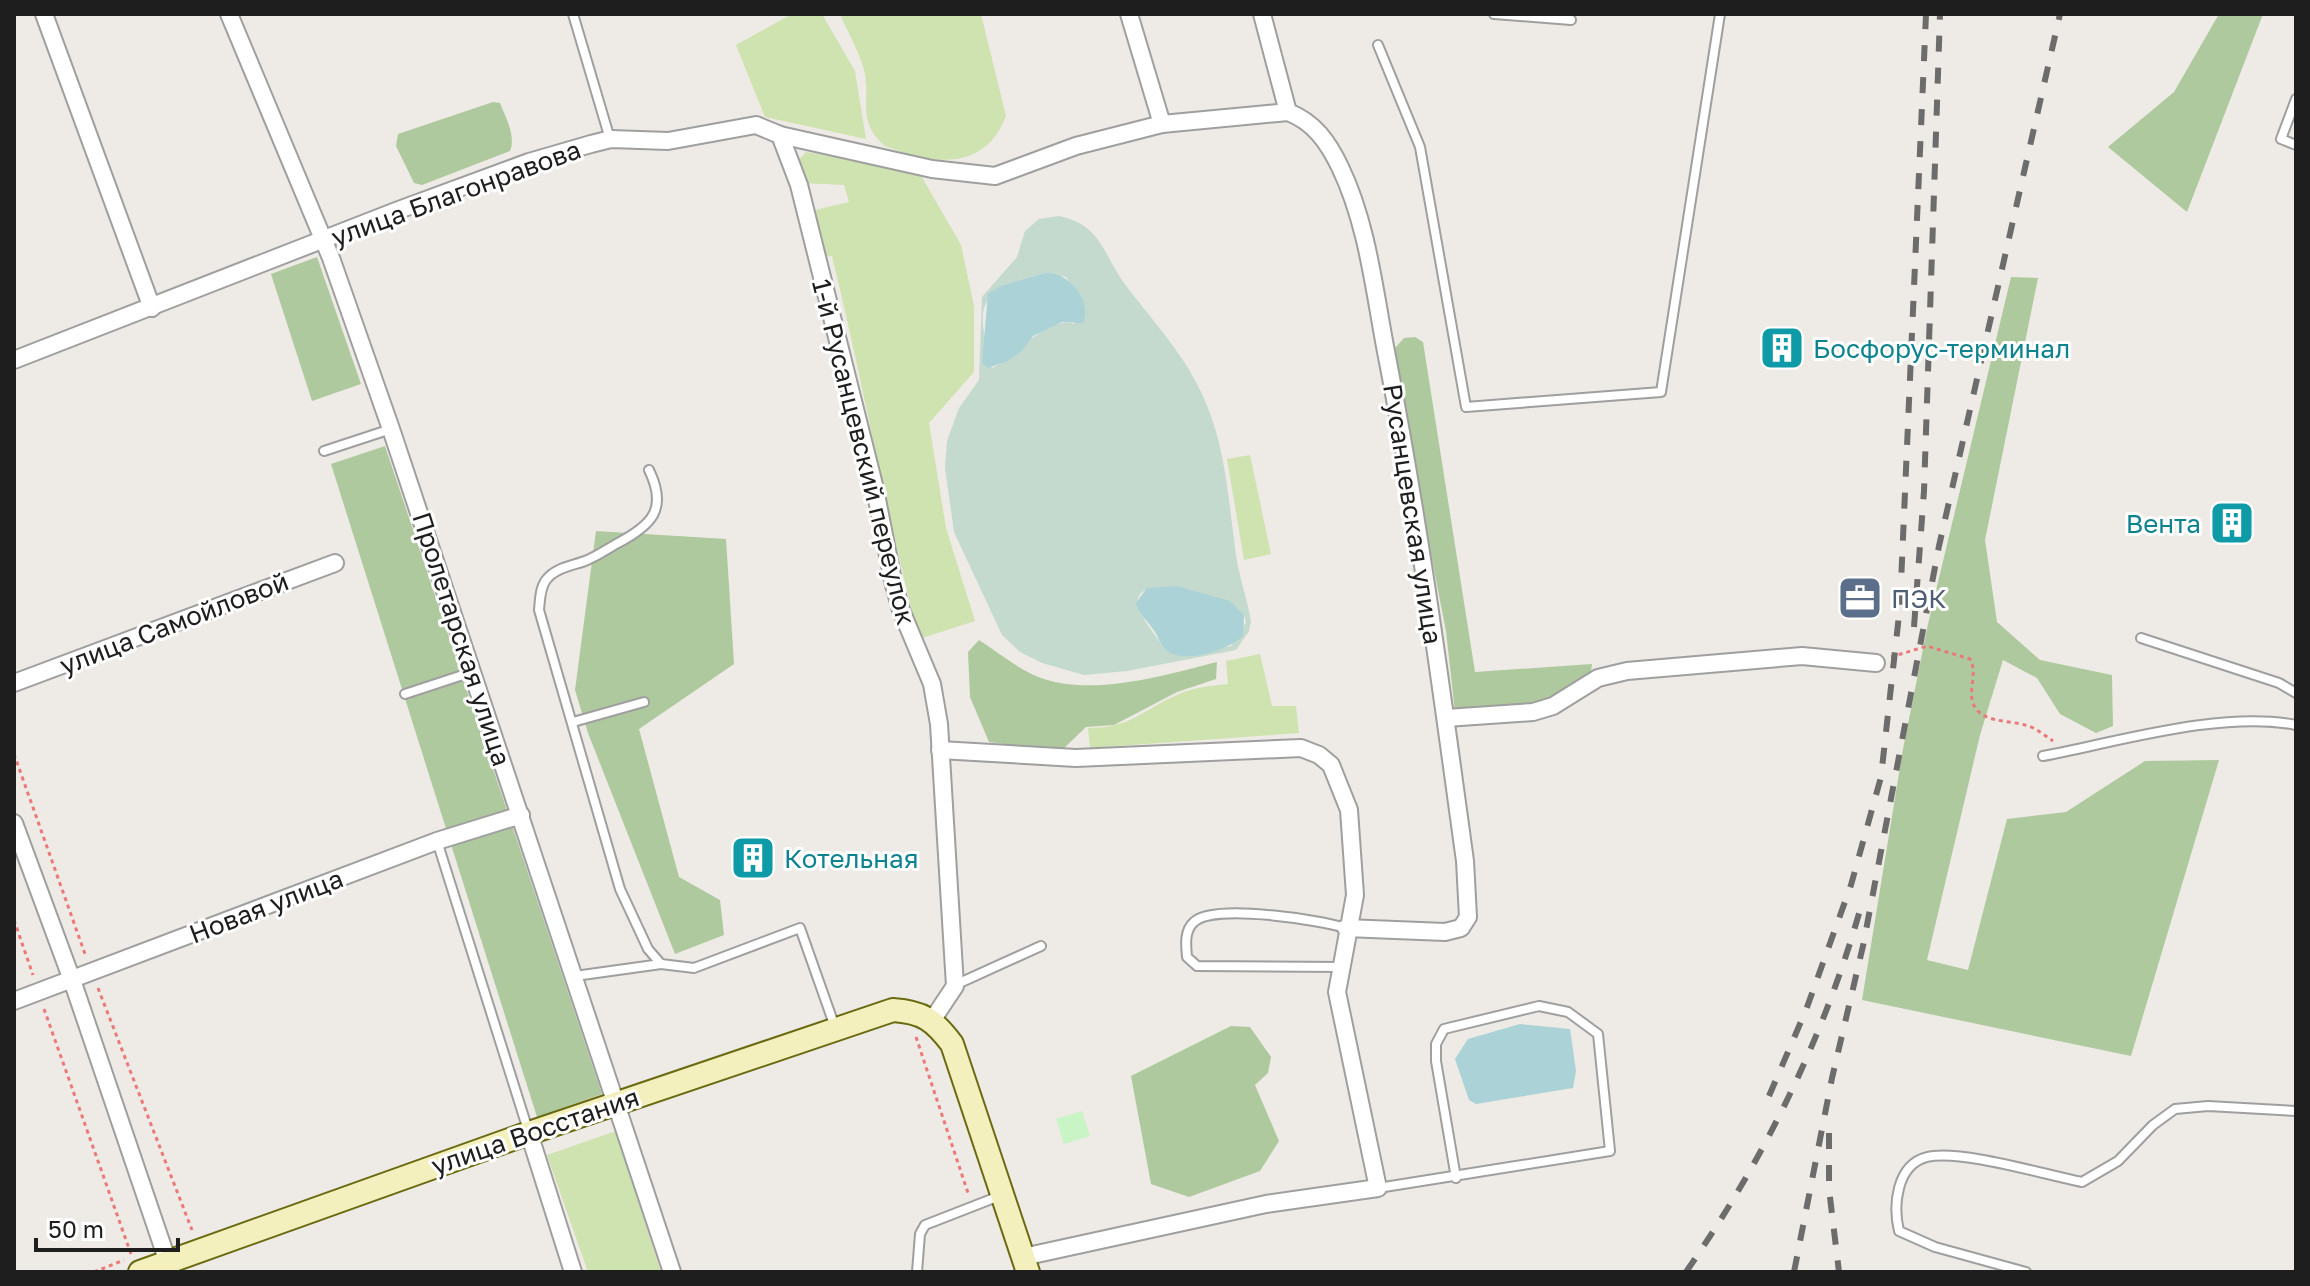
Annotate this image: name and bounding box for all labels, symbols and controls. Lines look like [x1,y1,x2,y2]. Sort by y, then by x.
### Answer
street label: улица Благонравова [327,133,585,253]
street label: 1-й Русанцевский переулок [806,276,922,628]
building icon: Босфорус-терминал [1758,324,1806,372]
place label: Босфорус-терминал [1813,333,2070,364]
street label: Русанцевская улица [1377,382,1449,646]
building icon: Вента [2208,499,2256,547]
street label: Пролетарская улица [406,508,518,770]
place label: Вента [2126,508,2201,539]
street label: улица Самойловой [55,565,293,681]
office icon: ПЭК [1836,574,1884,622]
place label: ПЭК [1891,583,1946,614]
building icon: Котельная [729,834,777,882]
place label: Котельная [784,843,919,874]
street label: Новая улица [185,862,347,950]
street label: улица Восстания [427,1081,643,1181]
scale bar [36,1202,178,1252]
text: 50 m [48,1214,104,1243]

